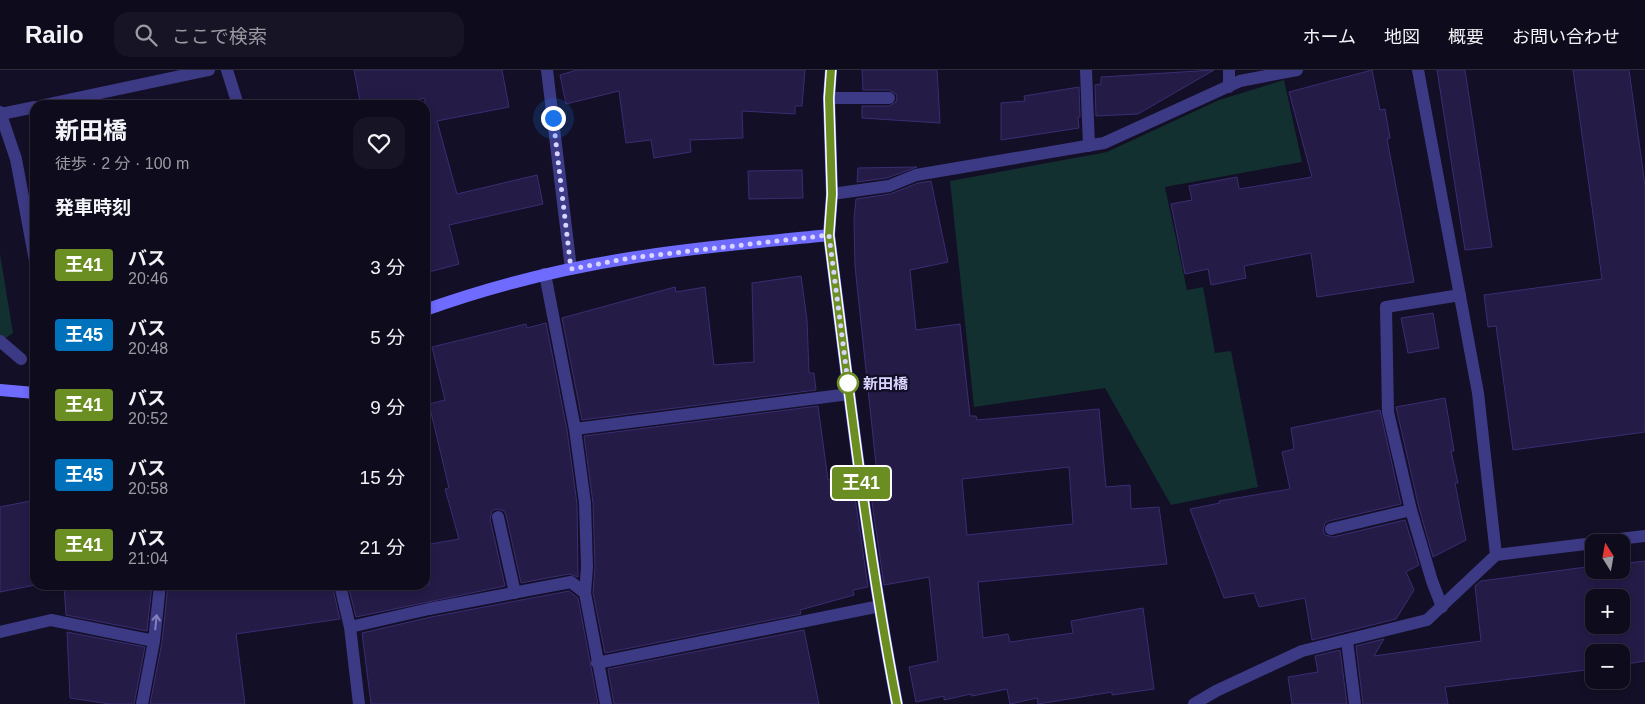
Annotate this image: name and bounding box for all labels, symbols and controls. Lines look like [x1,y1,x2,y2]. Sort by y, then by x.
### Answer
search box [114,12,464,57]
text: Railo [25,21,84,48]
icon: search [132,21,160,49]
text: ここで検索 [172,26,267,47]
text: ホーム [1303,27,1356,47]
text: 地図 [1384,27,1420,47]
text: 概要 [1448,27,1484,47]
text: お問い合わせ [1512,27,1620,47]
your location [541,106,566,131]
text: 新田橋 [55,117,127,144]
button: heart [353,117,405,169]
text: 徒歩 · 2 分 · 100 m [55,155,189,172]
text: 発車時刻 [55,197,131,218]
text: バス [128,248,166,269]
text: 王41 [65,255,103,275]
text: 3 分 [370,257,405,278]
text: 20:46 [128,270,168,287]
text: バス [128,318,166,339]
text: 王45 [65,325,103,345]
text: 5 分 [370,327,405,348]
text: 20:48 [128,340,168,357]
marker: 新田橋 [837,372,859,394]
place label: 新田橋 [863,375,909,392]
text: バス [128,388,166,409]
text: 王41 [65,395,103,415]
text: 9 分 [370,397,405,418]
text: 20:52 [128,410,168,427]
text: バス [128,458,166,479]
text: 王45 [65,465,103,485]
text: 15 分 [360,467,405,488]
line badge: 王41 [832,467,890,499]
text: 王41 [842,473,880,493]
text: 20:58 [128,480,168,497]
text: バス [128,528,166,549]
north arrow [1585,534,1630,579]
map controls [1585,534,1630,689]
text: 王41 [65,535,103,555]
text: 21 分 [360,537,405,558]
text: 21:04 [128,550,168,567]
button: + [1585,589,1630,634]
one-way arrow [151,614,161,630]
button: − [1585,644,1630,689]

